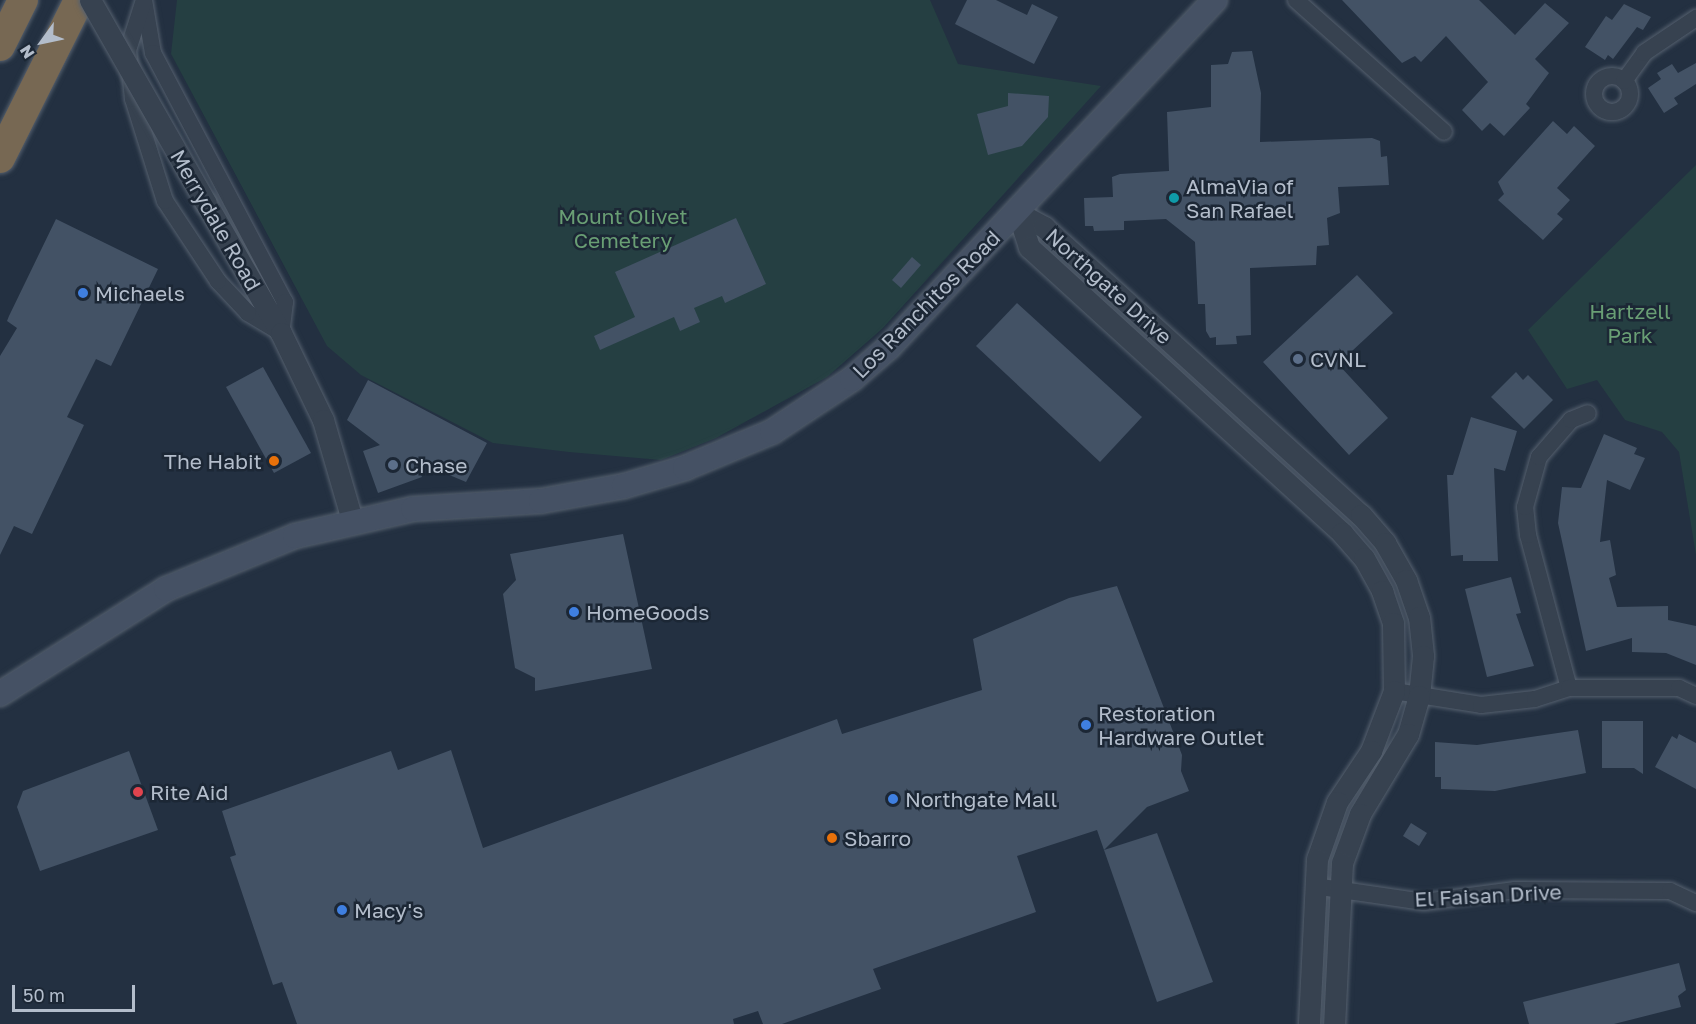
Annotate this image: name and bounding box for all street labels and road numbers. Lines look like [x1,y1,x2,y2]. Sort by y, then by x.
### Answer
street label: Merrydale Road [165,145,267,295]
street label: Northgate Drive [1041,223,1177,349]
street label: Los Ranchitos Road [847,225,1005,383]
street label: El Faisan Drive [1414,879,1562,911]

